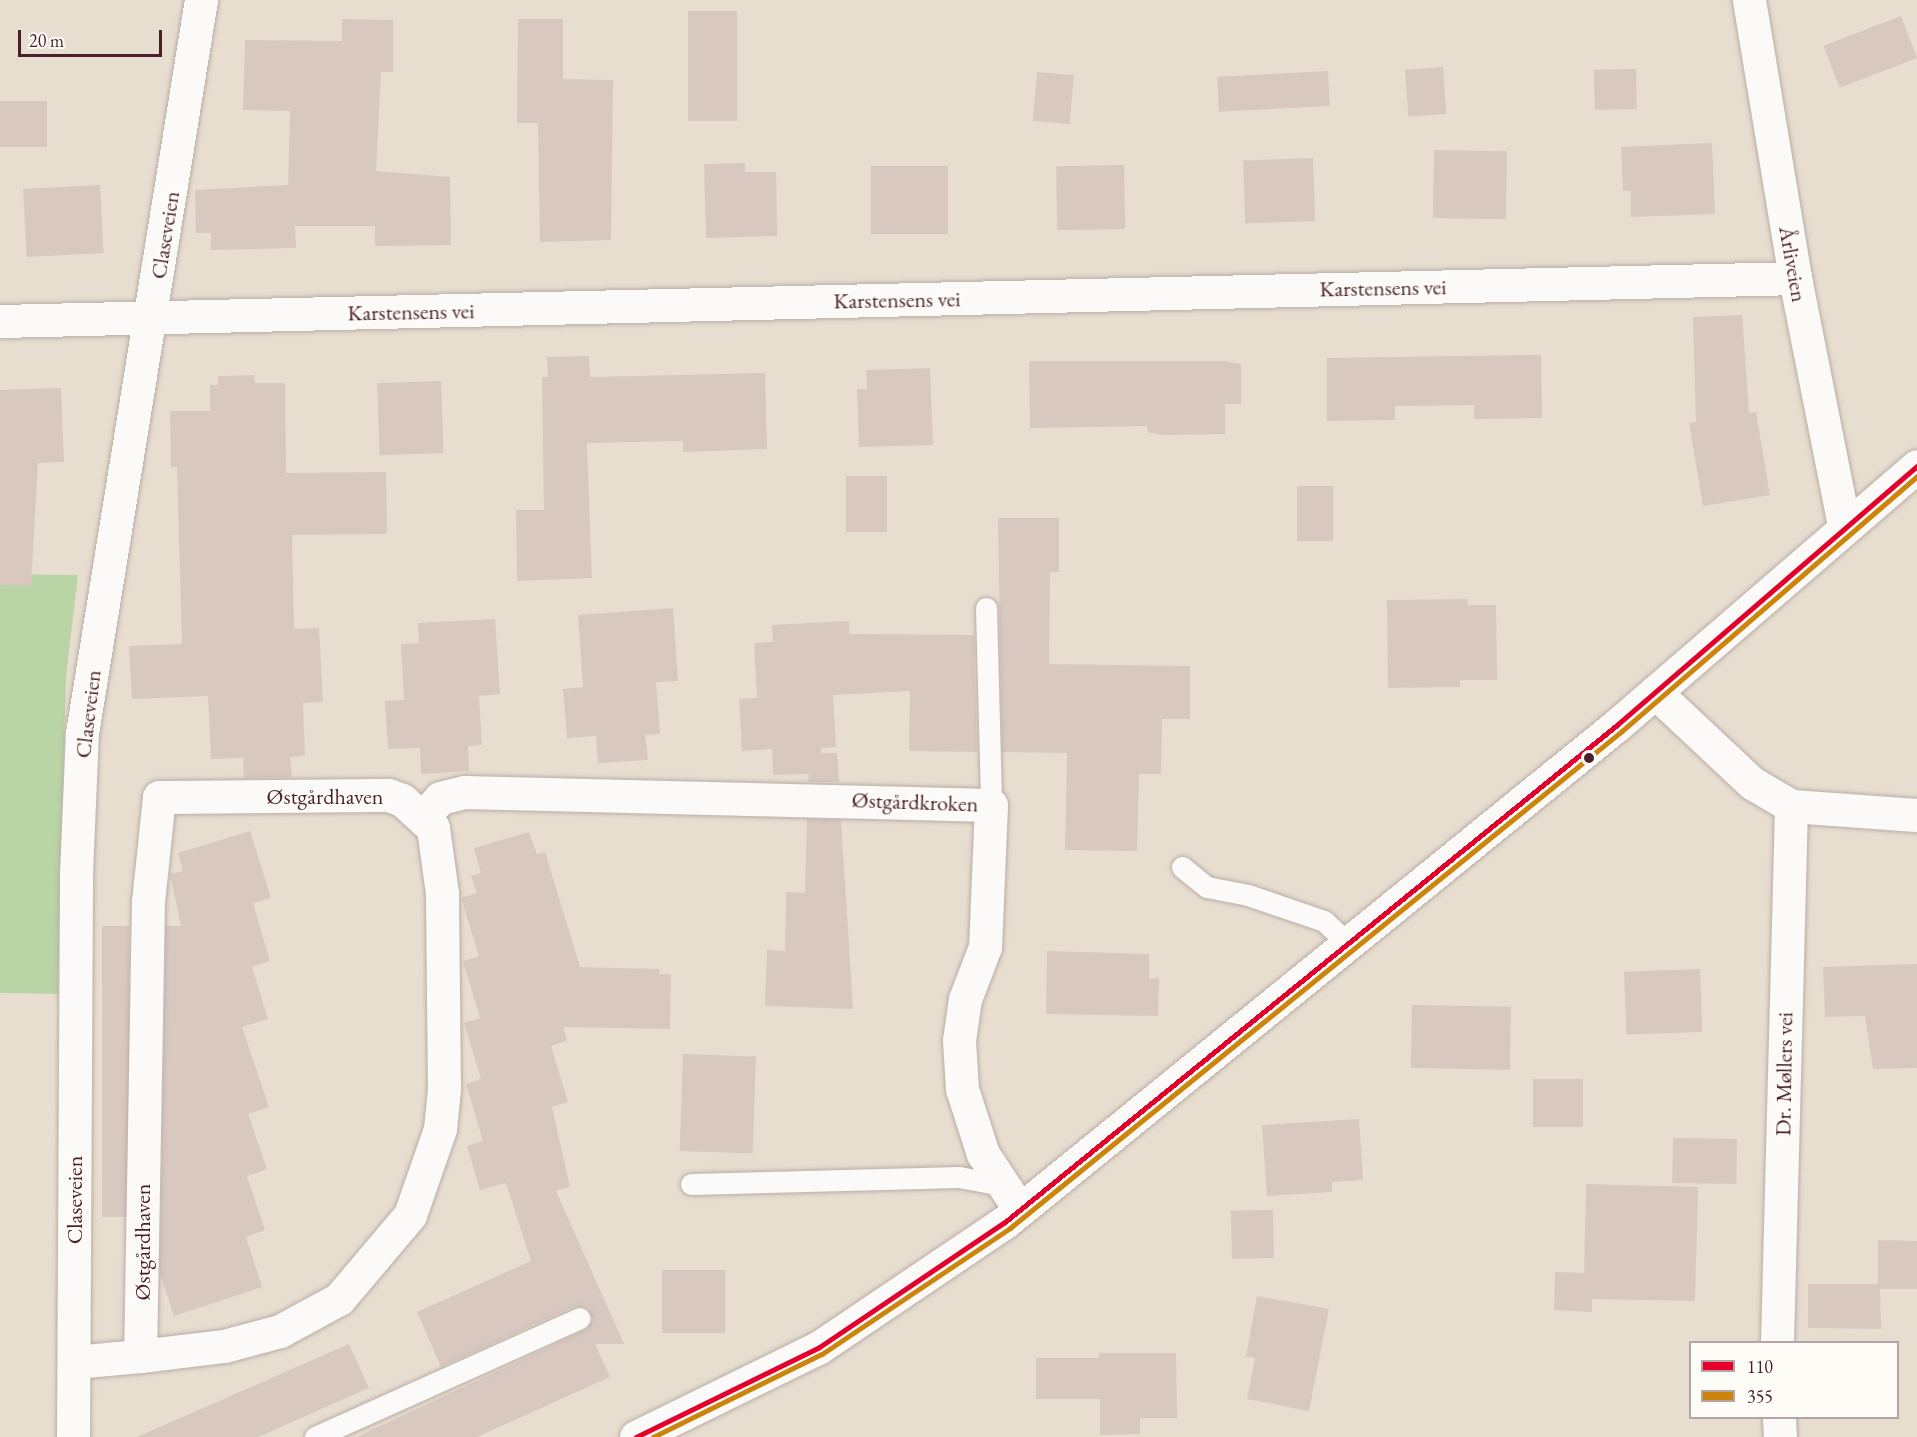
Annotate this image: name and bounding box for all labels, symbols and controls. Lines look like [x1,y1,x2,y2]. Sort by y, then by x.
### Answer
scale bar [21,18,165,56]
text: 20 m [29,29,64,52]
street label: Claseveien [145,189,185,281]
street label: Årliveien [1773,224,1813,304]
street label: Karstensens vei [1319,274,1447,302]
street label: Karstensens vei [833,286,961,314]
street label: Karstensens vei [347,298,475,326]
street label: Claseveien [69,668,107,760]
unlabelled marker [1583,752,1595,764]
street label: Østgårdhaven [267,784,383,810]
street label: Østgårdkroken [851,787,979,817]
street label: Dr. Møllers vei [1770,1012,1798,1136]
street label: Claseveien [62,1156,88,1244]
street label: Østgårdhaven [130,1184,156,1300]
legend [1689,1341,1899,1419]
text: 110 [1747,1355,1773,1378]
text: 355 [1747,1385,1773,1408]

